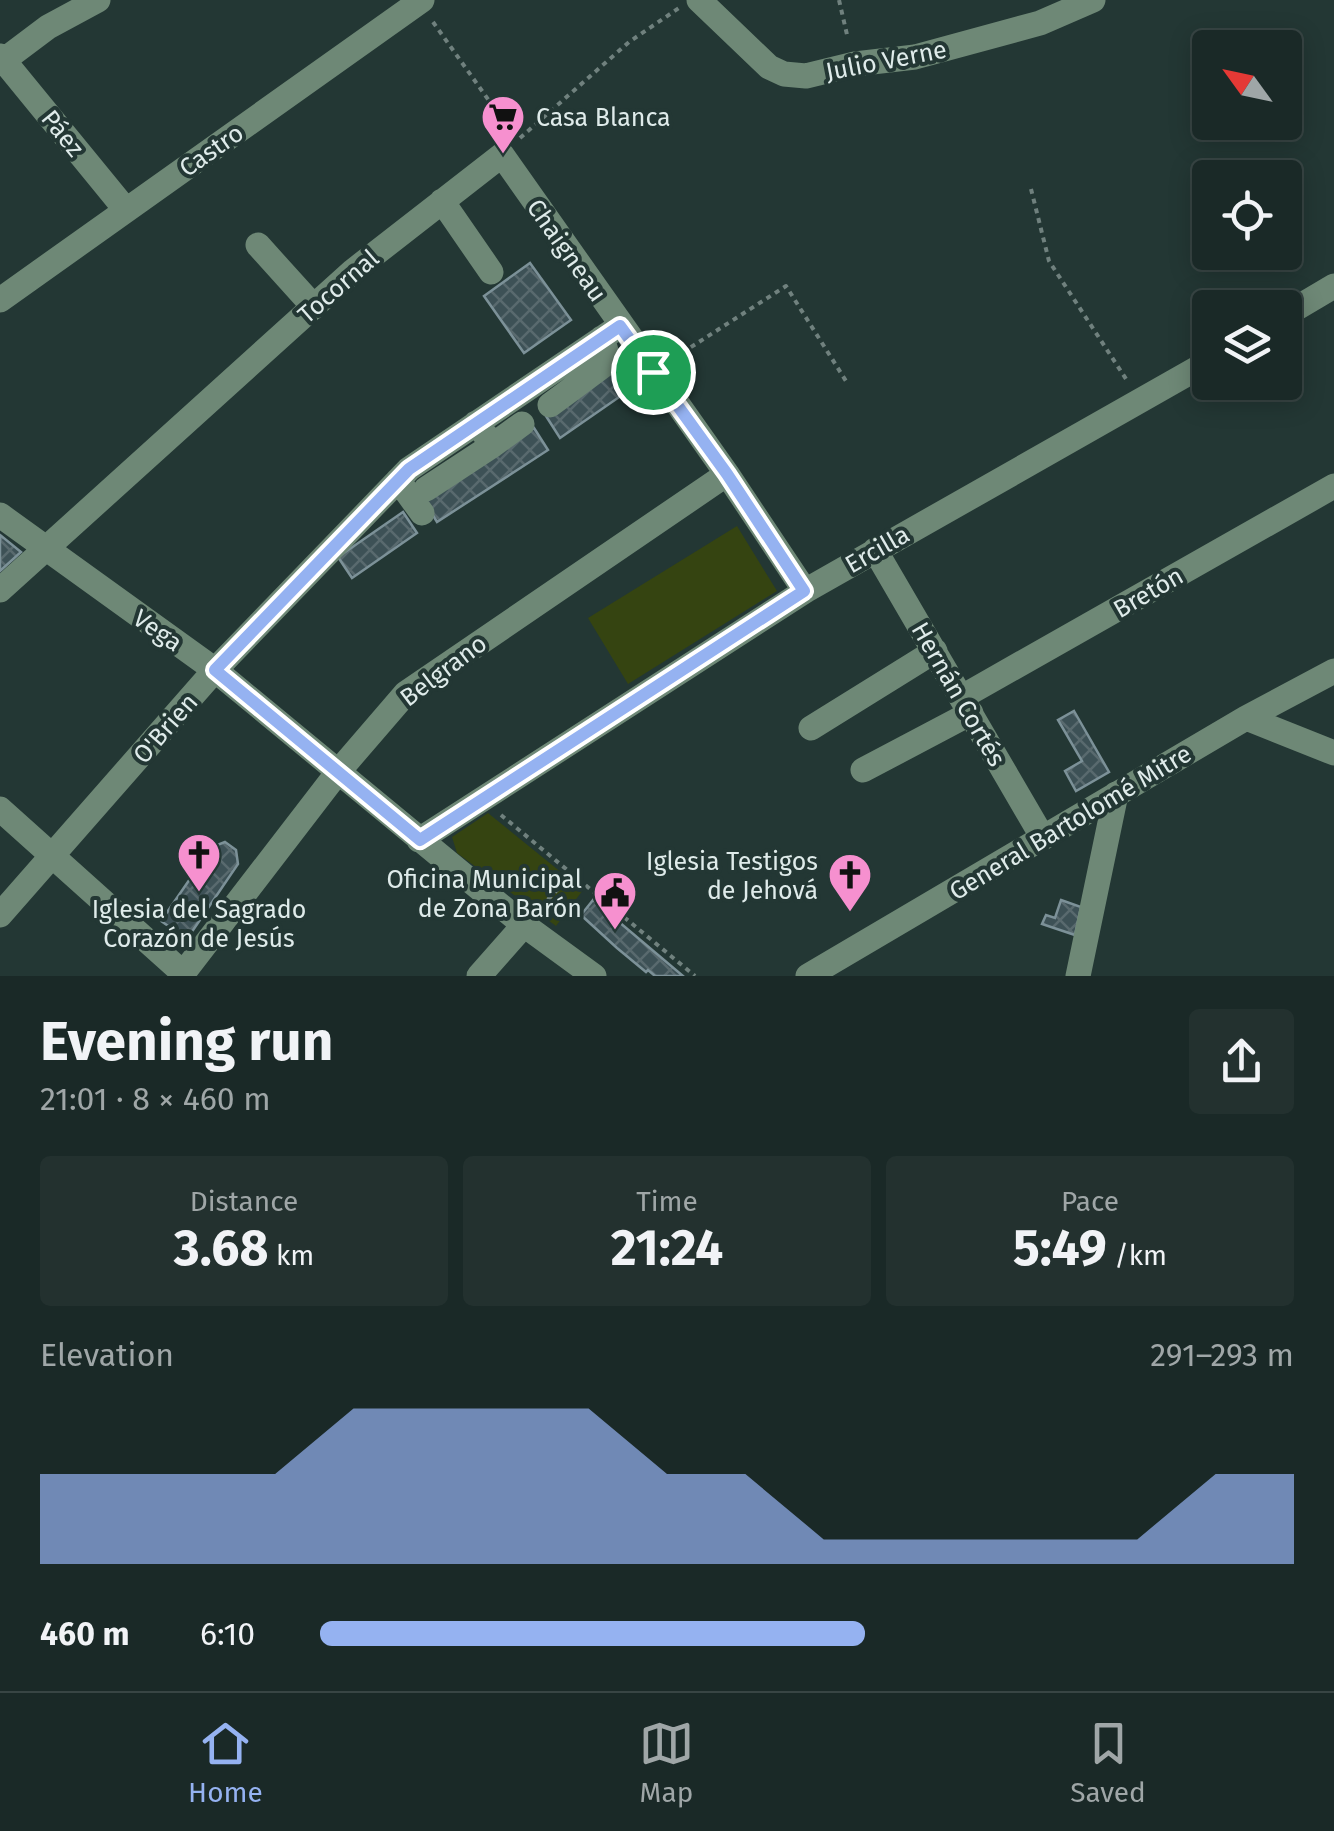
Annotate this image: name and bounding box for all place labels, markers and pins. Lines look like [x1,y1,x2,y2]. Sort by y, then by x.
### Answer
supermarket icon: Casa Blanca [480,94,526,155]
place label: Casa Blanca [536,103,671,133]
pin [611,330,696,415]
church icon: Iglesia del Sagrado Corazón de Jesús [176,832,222,893]
place label: Iglesia Testigos de Jehová [646,847,818,906]
church icon: Iglesia Testigos de Jehová [827,852,873,913]
place label: Oficina Municipal de Zona Barón [386,865,582,924]
public building icon: Oficina Municipal de Zona Barón [592,870,638,931]
place label: Iglesia del Sagrado Corazón de Jesús [92,895,306,954]

